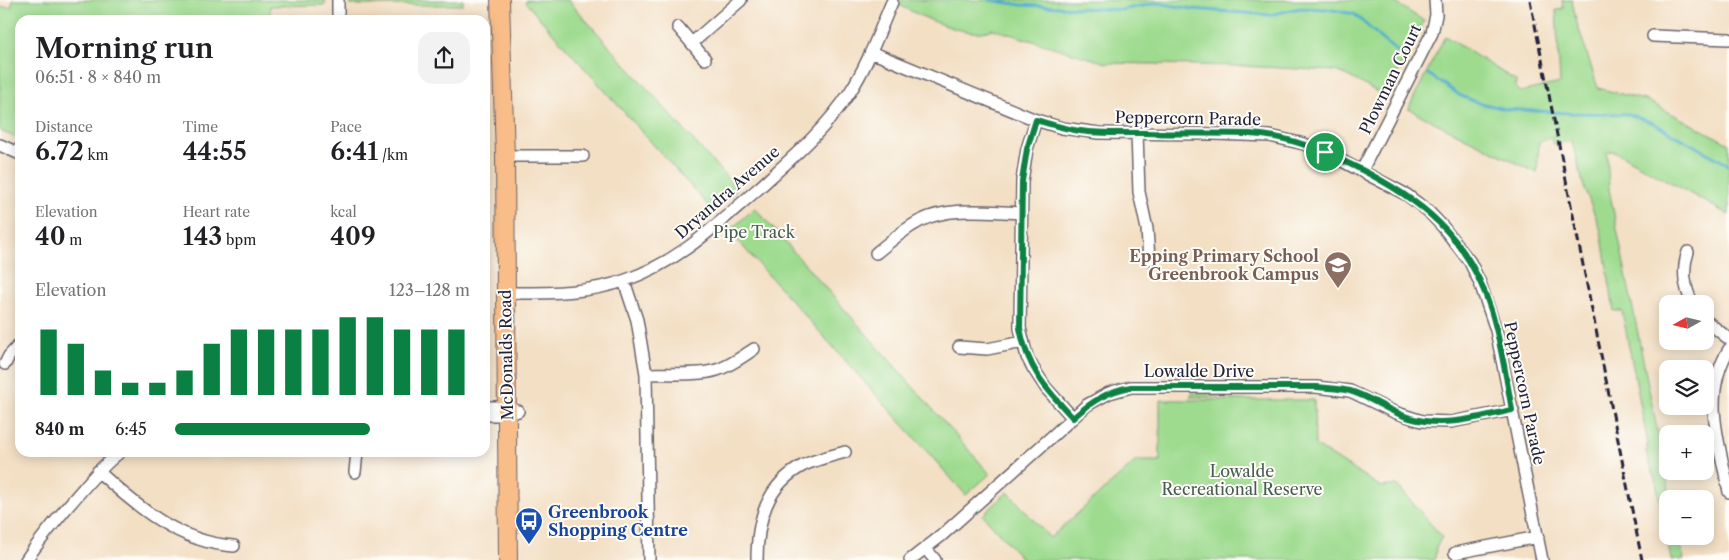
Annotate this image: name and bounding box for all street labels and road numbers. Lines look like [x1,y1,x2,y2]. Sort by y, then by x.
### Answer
street label: Plowman Court [1355,20,1425,137]
street label: Peppercorn Parade [1115,107,1261,129]
street label: Dryandra Avenue [671,141,783,243]
street label: McDonalds Road [495,289,517,421]
street label: Peppercorn Parade [1500,319,1550,467]
street label: Lowalde Drive [1144,361,1254,381]

